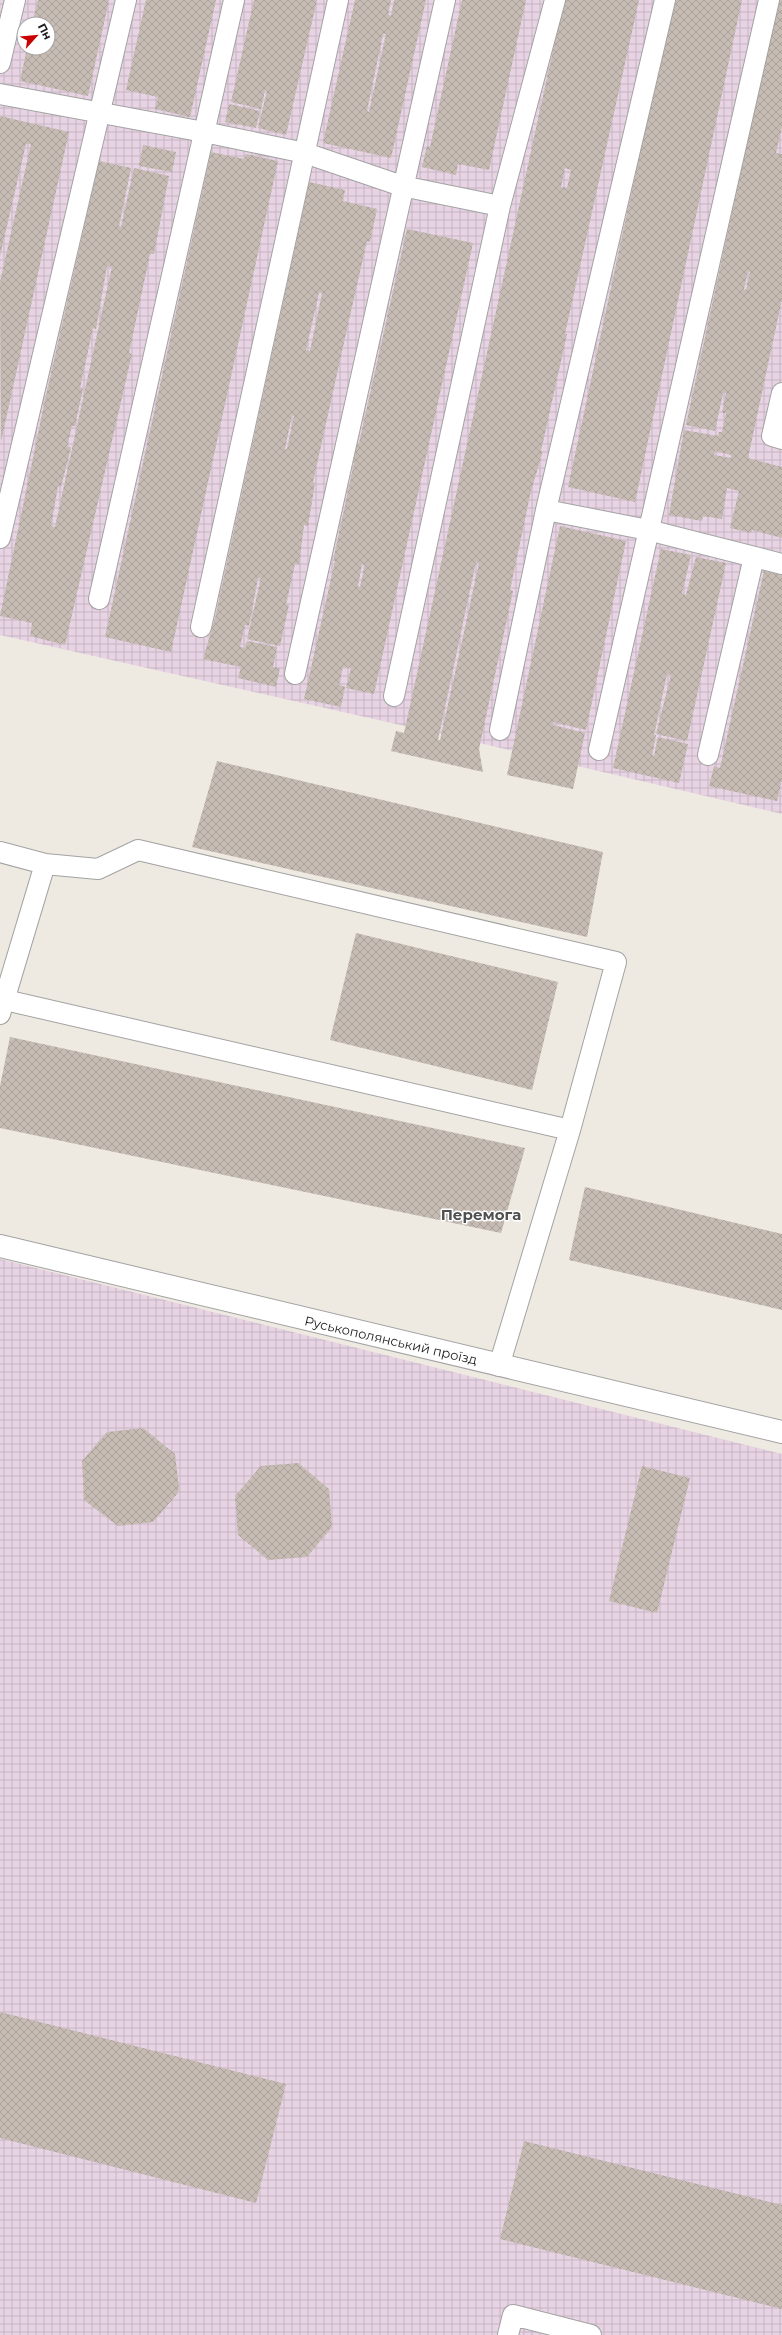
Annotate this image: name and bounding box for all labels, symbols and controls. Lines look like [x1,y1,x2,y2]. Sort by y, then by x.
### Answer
north arrow [16,16,56,56]
text: Пн [35,21,55,42]
district label: Перемога [441,1205,521,1224]
street label: Руськополянський проїзд [303,1312,479,1368]

